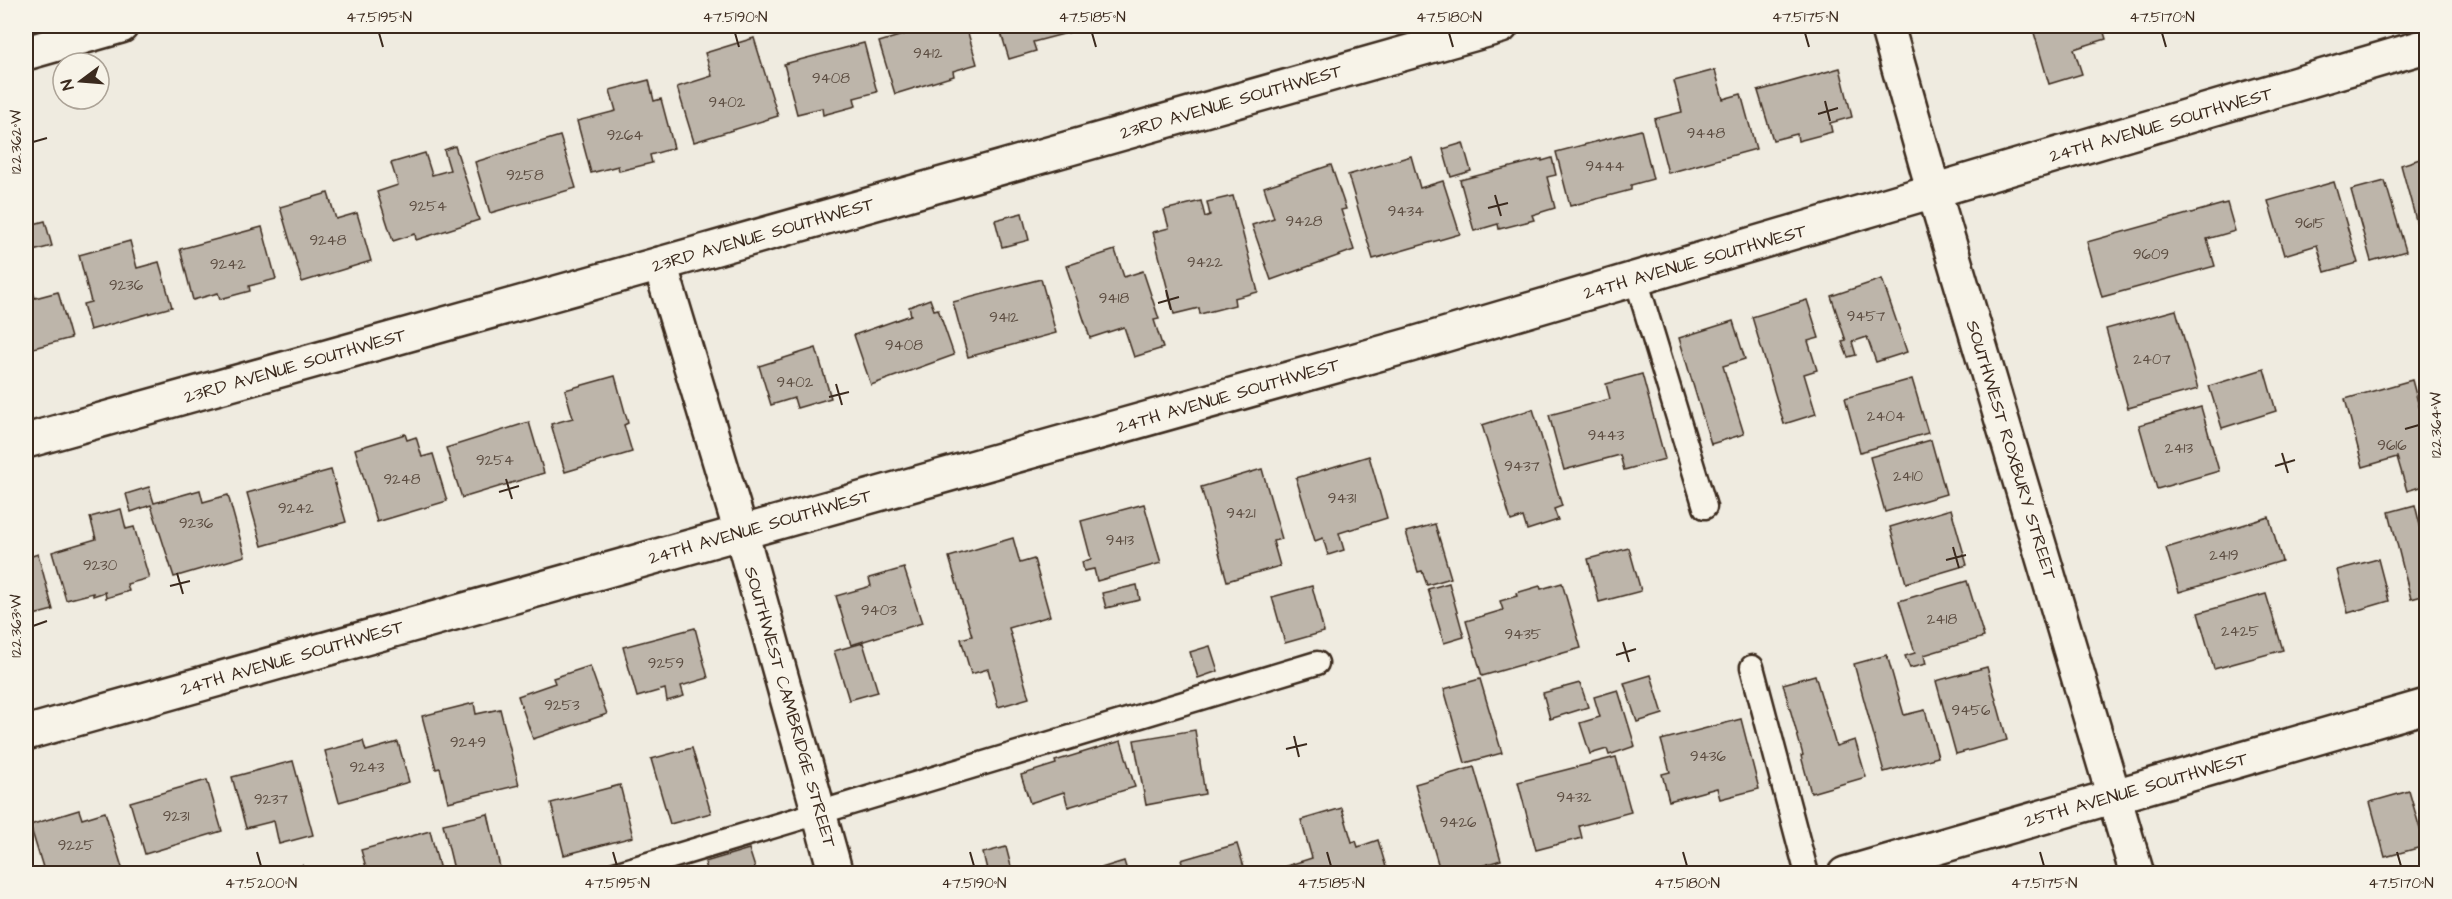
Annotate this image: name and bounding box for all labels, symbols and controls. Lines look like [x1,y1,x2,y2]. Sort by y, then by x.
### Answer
text: 47.5195°N [346,7,412,28]
text: 47.5190°N [703,7,767,28]
text: 47.5185°N [1058,7,1126,28]
text: 47.5180°N [1416,7,1482,28]
text: 47.5175°N [1772,7,1838,28]
text: 47.5170°N [2129,7,2195,28]
house number: 9412 [913,43,943,64]
north arrow [51,51,111,111]
street label: 23RD AVENUE SOUTHWEST [1117,58,1346,146]
house number: 9408 [812,68,850,89]
text: N [56,77,79,93]
street label: 24TH AVENUE SOUTHWEST [2047,81,2276,169]
house number: 9402 [709,92,746,113]
text: 122.362°W [6,110,27,174]
house number: 9448 [1687,123,1726,144]
house number: 9264 [607,125,643,146]
house number: 9444 [1585,156,1625,177]
house number: 9258 [506,165,544,186]
street label: 23RD AVENUE SOUTHWEST [649,191,878,279]
house number: 9254 [409,196,447,217]
house number: 9434 [1388,201,1424,222]
house number: 9428 [1285,211,1323,232]
house number: 9615 [2295,213,2326,234]
street label: 24TH AVENUE SOUTHWEST [1581,218,1810,306]
house number: 9248 [309,230,347,251]
house number: 9609 [2133,244,2169,265]
house number: 9422 [1187,252,1223,273]
house number: 9242 [210,254,246,275]
house number: 9236 [109,275,144,296]
house number: 9418 [1099,288,1129,309]
house number: 9457 [1847,306,1885,327]
house number: 9412 [989,307,1019,328]
street label: SOUTHWEST ROXBURY STREET [1960,317,2063,583]
street label: 23RD AVENUE SOUTHWEST [181,322,410,410]
house number: 9408 [885,335,923,356]
house number: 2407 [2133,349,2171,370]
street label: 24TH AVENUE SOUTHWEST [1114,352,1343,440]
house number: 9402 [777,372,814,393]
text: 122.364°W [2426,392,2447,458]
house number: 2404 [1867,406,1905,427]
house number: 9443 [1588,425,1625,446]
house number: 9616 [2377,435,2407,456]
house number: 2413 [2165,438,2194,459]
house number: 9254 [476,450,514,471]
house number: 9437 [1504,456,1540,477]
house number: 2410 [1893,466,1924,487]
house number: 9248 [383,469,421,490]
street label: 24TH AVENUE SOUTHWEST [646,483,875,571]
house number: 9431 [1328,488,1356,509]
house number: 9242 [278,498,314,519]
house number: 9421 [1226,503,1256,524]
house number: 9236 [179,513,214,534]
house number: 9413 [1106,530,1135,551]
house number: 2419 [2209,545,2239,566]
house number: 9230 [83,555,118,576]
street label: SOUTHWEST CAMBRIDGE STREET [738,564,842,851]
text: 122.363°W [6,594,27,658]
house number: 9403 [861,600,897,621]
house number: 2418 [1927,609,1957,630]
street label: 24TH AVENUE SOUTHWEST [178,614,407,702]
house number: 2425 [2221,621,2259,642]
house number: 9435 [1504,624,1542,645]
house number: 9259 [648,653,684,674]
house number: 9253 [544,695,580,716]
house number: 9456 [1952,700,1991,721]
house number: 9249 [450,732,486,753]
house number: 9436 [1690,746,1726,767]
street label: 25TH AVENUE SOUTHWEST [2021,746,2251,834]
house number: 9243 [350,757,385,778]
house number: 9432 [1557,787,1592,808]
house number: 9237 [254,789,288,810]
house number: 9231 [163,806,189,827]
house number: 9426 [1440,812,1477,833]
house number: 9225 [58,835,95,856]
text: 47.5200°N [225,873,297,894]
text: 47.5195°N [584,873,650,894]
text: 47.5190°N [942,873,1006,894]
text: 47.5185°N [1297,873,1365,894]
text: 47.5180°N [1654,873,1720,894]
text: 47.5175°N [2011,873,2077,894]
text: 47.5170°N [2368,873,2434,894]

